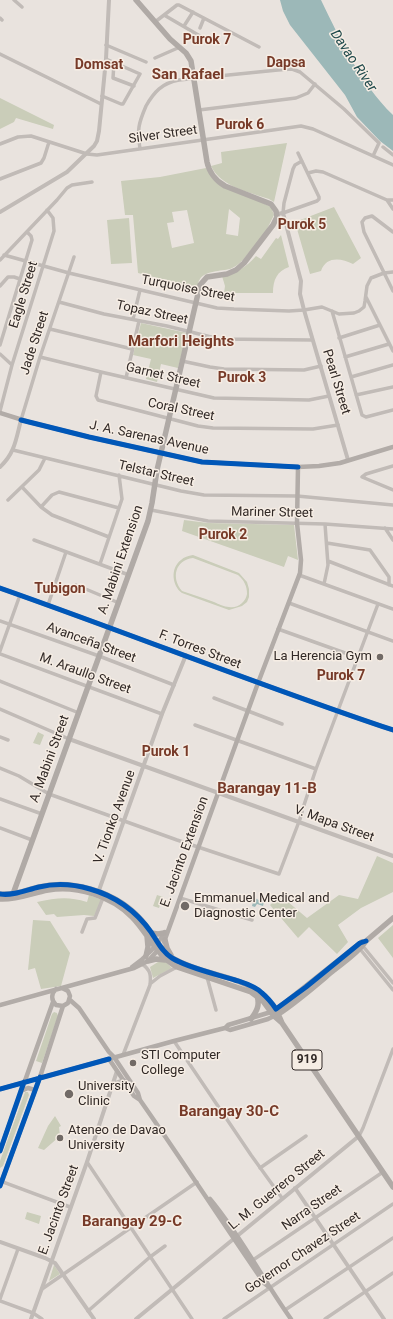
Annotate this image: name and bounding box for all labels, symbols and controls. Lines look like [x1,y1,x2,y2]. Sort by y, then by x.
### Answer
water label: Davao River [326,27,380,95]
district label: Purok 7 [183,32,231,48]
district label: Dapsa [266,55,306,71]
district label: Domsat [75,57,123,73]
district label: San Rafael [152,66,224,84]
district label: Purok 6 [216,117,264,133]
street label: Silver Street [128,122,198,148]
district label: Purok 5 [278,217,326,233]
street label: Eagle Street [6,260,42,330]
street label: Turquoise Street [140,272,236,306]
street label: Topaz Street [115,298,189,328]
street label: Jade Street [17,309,53,377]
district label: Marfori Heights [128,333,234,351]
street label: Pearl Street [319,348,353,416]
street label: Garnet Street [124,360,202,392]
district label: Purok 3 [218,370,266,386]
street label: Coral Street [146,395,216,425]
street label: J. A. Sarenas Avenue [88,418,210,458]
street label: Telstar Street [117,458,195,490]
street label: A. Mabini Extension [95,503,147,617]
street label: Mariner Street [231,504,313,522]
district label: Purok 2 [199,527,247,543]
district label: Tubigon [34,581,86,597]
street label: Avanceña Street [44,620,138,666]
street label: F. Torres Street [157,627,243,673]
place label: La Herencia Gym [274,649,372,665]
street label: M. Araullo Street [37,650,133,698]
marker: La Herencia Gym [375,652,385,662]
district label: Purok 7 [317,668,365,684]
street label: A. Mabini Street [27,713,73,805]
district label: Purok 1 [142,744,190,760]
street label: V. Tionko Avenue [91,768,139,866]
district label: Barangay 11-B [217,780,317,798]
street label: E. Jacinto Extension [158,794,212,910]
street label: V. Mapa Street [292,802,376,846]
place label: Emmanuel Medical and Diagnostic Center [194,891,329,922]
marker: Emmanuel Medical and Diagnostic Center [179,900,191,912]
place label: STI Computer College [141,1048,221,1079]
road number: 919 [292,1050,322,1070]
marker: STI Computer College [128,1058,138,1068]
place label: University Clinic [78,1079,135,1110]
marker: University Clinic [63,1088,75,1100]
district label: Barangay 30-C [179,1103,279,1121]
place label: Ateneo de Davao University [68,1123,166,1154]
marker: Ateneo de Davao University [55,1133,65,1143]
street label: L. M. Guerrero Street [226,1146,328,1234]
street label: E. Jacinto Street [36,1163,82,1257]
street label: Narra Street [279,1182,345,1234]
street label: Governor Chavez Street [242,1209,364,1297]
district label: Barangay 29-C [82,1213,182,1231]

